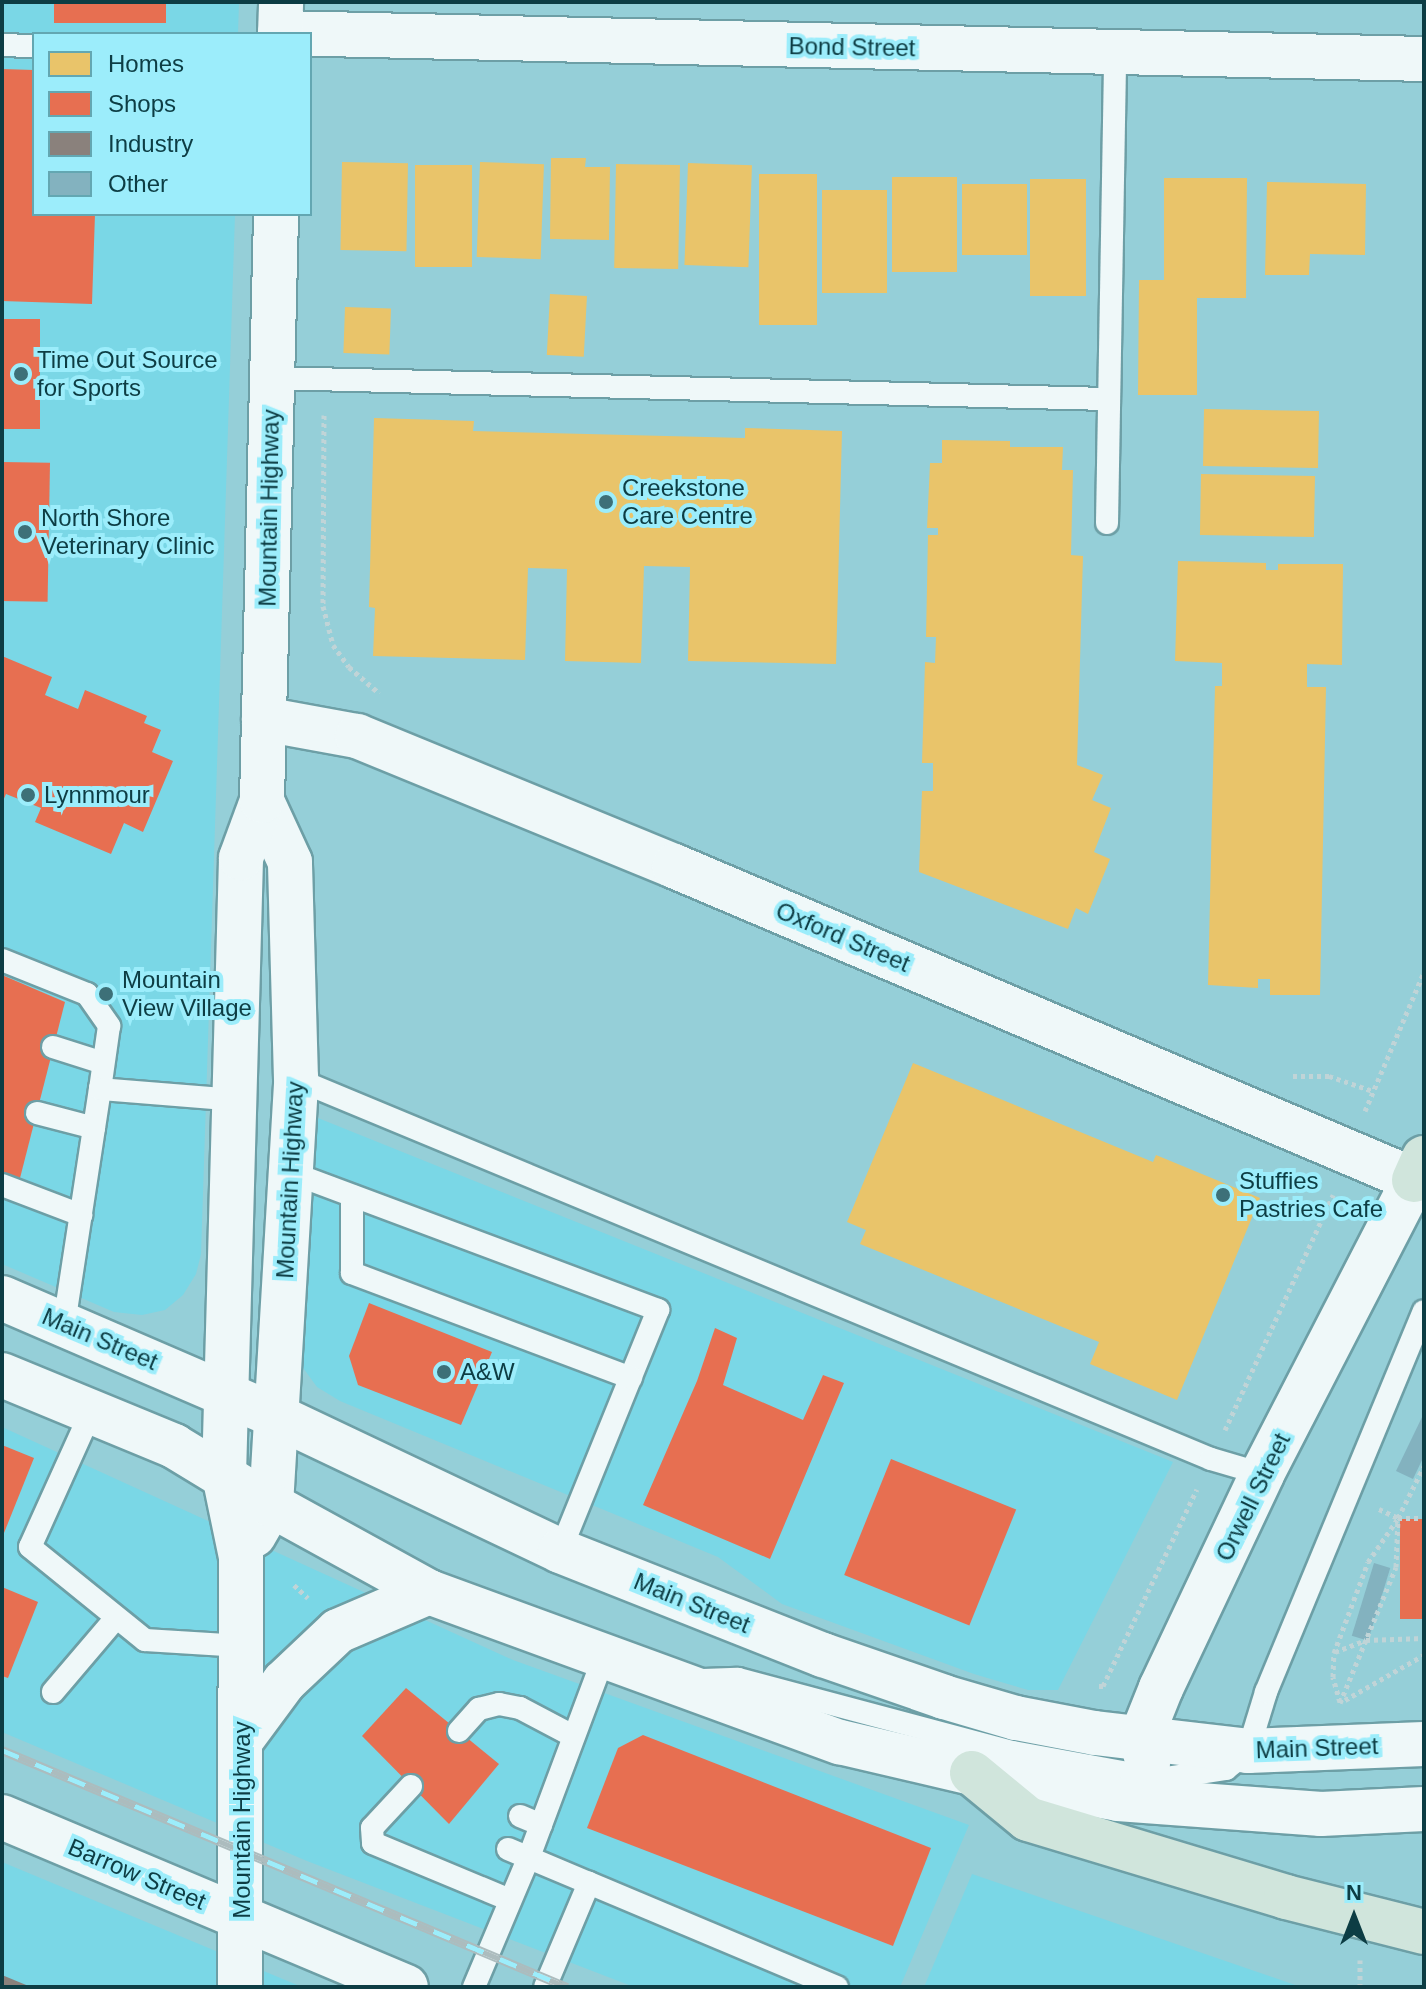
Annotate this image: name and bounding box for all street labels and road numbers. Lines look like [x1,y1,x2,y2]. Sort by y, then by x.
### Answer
street label: Bond Street [788,31,916,63]
street label: Mountain Highway [253,409,285,607]
street label: Oxford Street [772,896,914,978]
street label: Mountain Highway [270,1081,310,1279]
street label: Main Street [38,1302,162,1376]
street label: Orwell Street [1210,1428,1296,1566]
street label: Main Street [630,1567,754,1639]
street label: Mountain Highway [228,1721,256,1919]
street label: Main Street [1255,1731,1379,1765]
street label: Barrow Street [64,1832,210,1916]

